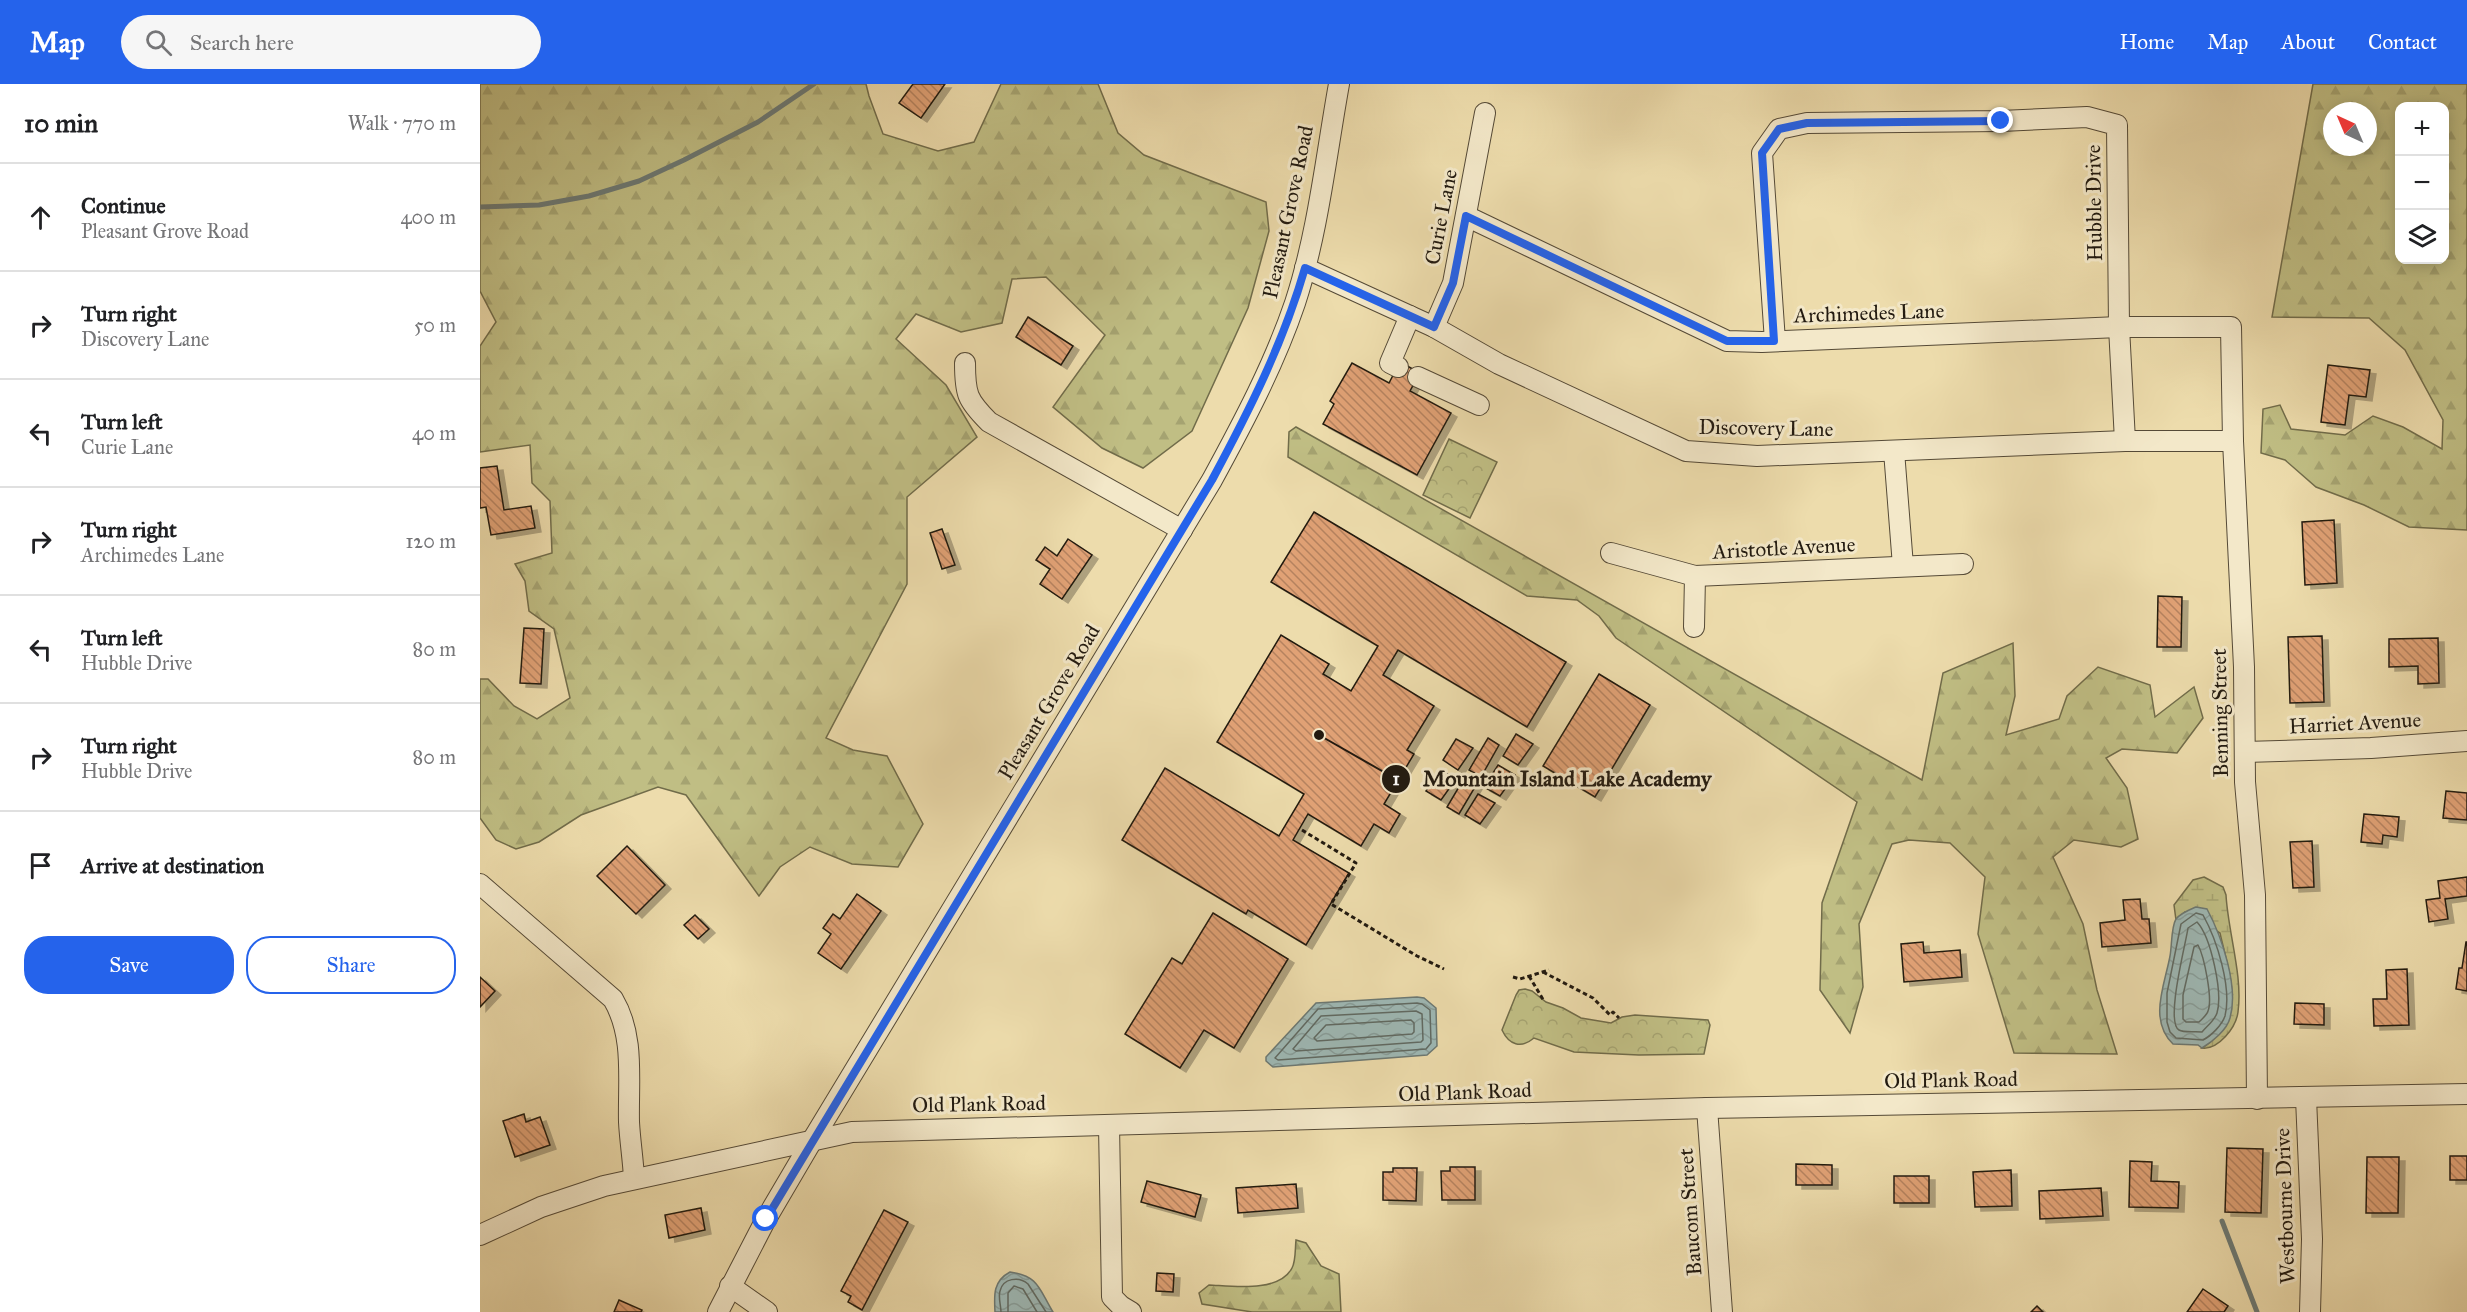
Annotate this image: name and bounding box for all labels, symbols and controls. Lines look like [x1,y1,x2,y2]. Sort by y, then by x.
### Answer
search box [121,15,541,69]
text: Map [30,25,85,60]
icon: search [142,26,175,59]
text: Search here [190,29,294,56]
text: Home [2119,29,2174,55]
text: Map [2207,29,2248,55]
text: About [2281,29,2335,55]
text: Contact [2368,29,2437,55]
north arrow [2323,102,2377,156]
map controls [2395,102,2449,264]
button: + [2395,102,2449,156]
text: 10 min [24,107,98,139]
route end [1987,107,2013,133]
text: Walk · 770 m [348,111,456,135]
street label: Pleasant Grove Road [1257,123,1319,301]
street label: Hubble Drive [2080,144,2108,262]
button: − [2395,156,2449,210]
street label: Curie Lane [1419,167,1463,267]
text: Continue [81,192,166,219]
icon: ahead [24,201,57,234]
text: 400 m [400,205,456,229]
button: layers [2395,210,2449,264]
text: Pleasant Grove Road [81,219,249,243]
street label: Archimedes Lane [1792,297,1945,329]
text: Turn right [81,300,177,327]
icon: right [24,309,57,342]
text: 50 m [414,313,456,337]
text: Discovery Lane [81,327,209,351]
text: Turn left [81,408,163,435]
street label: Discovery Lane [1698,414,1834,442]
icon: left [24,417,57,450]
text: 40 m [412,421,456,445]
text: Curie Lane [81,435,173,459]
text: Turn right [81,516,177,543]
icon: right [24,525,57,558]
text: 120 m [405,529,456,553]
street label: Aristotle Avenue [1711,531,1856,565]
text: Archimedes Lane [81,543,224,567]
street label: Pleasant Grove Road [992,619,1106,784]
text: Turn left [81,624,163,651]
icon: left [24,633,57,666]
text: 80 m [413,637,456,661]
street label: Benning Street [2206,648,2234,778]
text: Hubble Drive [81,651,192,675]
street label: Harriet Avenue [2288,707,2422,739]
text: Turn right [81,732,177,759]
icon: right [24,741,57,774]
text: 80 m [413,745,456,769]
text: Hubble Drive [81,759,192,783]
callout: Mountain Island Lake Academy [1381,759,1724,799]
text: Mountain Island Lake Academy [1423,765,1713,792]
text: 1 [1392,768,1400,790]
icon: arrive [24,849,57,882]
text: Arrive at destination [81,852,264,879]
button: Save [24,936,234,994]
button: Share [246,936,456,994]
street label: Old Plank Road [1884,1066,2018,1094]
street label: Old Plank Road [1398,1077,1533,1107]
street label: Old Plank Road [912,1090,1046,1118]
street label: Westbourne Drive [2269,1127,2301,1284]
street label: Baucom Street [1673,1147,1707,1277]
route start [752,1205,778,1231]

